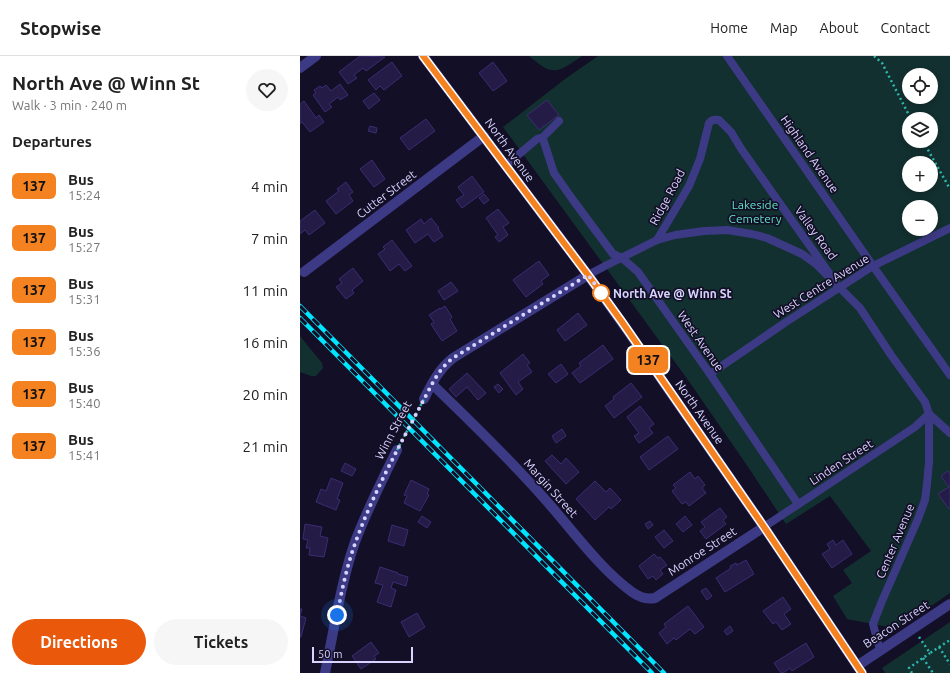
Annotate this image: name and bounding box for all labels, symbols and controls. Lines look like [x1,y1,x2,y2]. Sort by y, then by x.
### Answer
text: Stopwise [20,17,101,39]
text: Home [710,20,748,36]
text: Map [770,20,798,36]
text: About [820,20,859,36]
text: Contact [881,20,930,36]
map controls [902,68,938,236]
button: locate [902,68,938,104]
button: heart [246,69,288,111]
text: North Ave @ Winn St [12,72,200,94]
text: Walk · 3 min · 240 m [12,98,127,112]
button: layers [902,112,938,148]
street label: Highland Avenue [778,113,842,195]
street label: North Avenue [483,116,537,184]
text: Departures [12,133,92,150]
button: + [902,156,938,192]
street label: Cutter Street [354,167,418,221]
street label: Ridge Road [647,167,687,227]
text: Bus [68,171,94,188]
text: 137 [22,178,46,194]
text: 4 min [251,178,288,195]
text: 15:24 [68,188,101,202]
park label: Lakeside Cemetery [729,198,782,225]
button: − [902,200,938,236]
street label: Valley Road [792,204,840,262]
text: Bus [68,223,94,240]
text: 137 [22,230,46,246]
text: 7 min [251,230,288,247]
text: 15:27 [68,240,101,254]
street label: West Centre Avenue [771,251,871,321]
text: Bus [68,275,94,292]
text: 137 [22,282,46,298]
text: 11 min [242,282,288,299]
marker: North Ave @ Winn St [592,284,610,302]
place label: North Ave @ Winn St [613,287,732,300]
text: 15:31 [68,292,101,306]
street label: West Avenue [675,308,727,374]
text: Bus [68,327,94,344]
text: 137 [22,334,46,350]
text: 16 min [242,334,288,351]
text: 15:36 [68,344,101,358]
line badge: 137 [625,347,671,373]
text: 137 [636,352,660,368]
street label: North Avenue [673,378,727,446]
text: Bus [68,379,94,396]
text: 137 [22,386,46,402]
text: 20 min [242,386,288,403]
text: 15:40 [68,396,101,410]
street label: Winn Street [372,398,414,461]
text: Bus [68,431,94,448]
street label: Linden Street [807,437,875,487]
text: 137 [22,438,46,454]
text: 21 min [242,438,288,455]
text: 15:41 [68,448,101,462]
street label: Margin Street [521,456,581,520]
street label: Center Avenue [873,502,917,580]
street label: Monroe Street [665,524,739,578]
street label: Beacon Street [861,598,932,650]
your location [327,605,347,625]
button: Directions [12,619,146,665]
button: Tickets [154,619,288,665]
scale bar [312,645,413,664]
text: 50 m [318,648,342,660]

